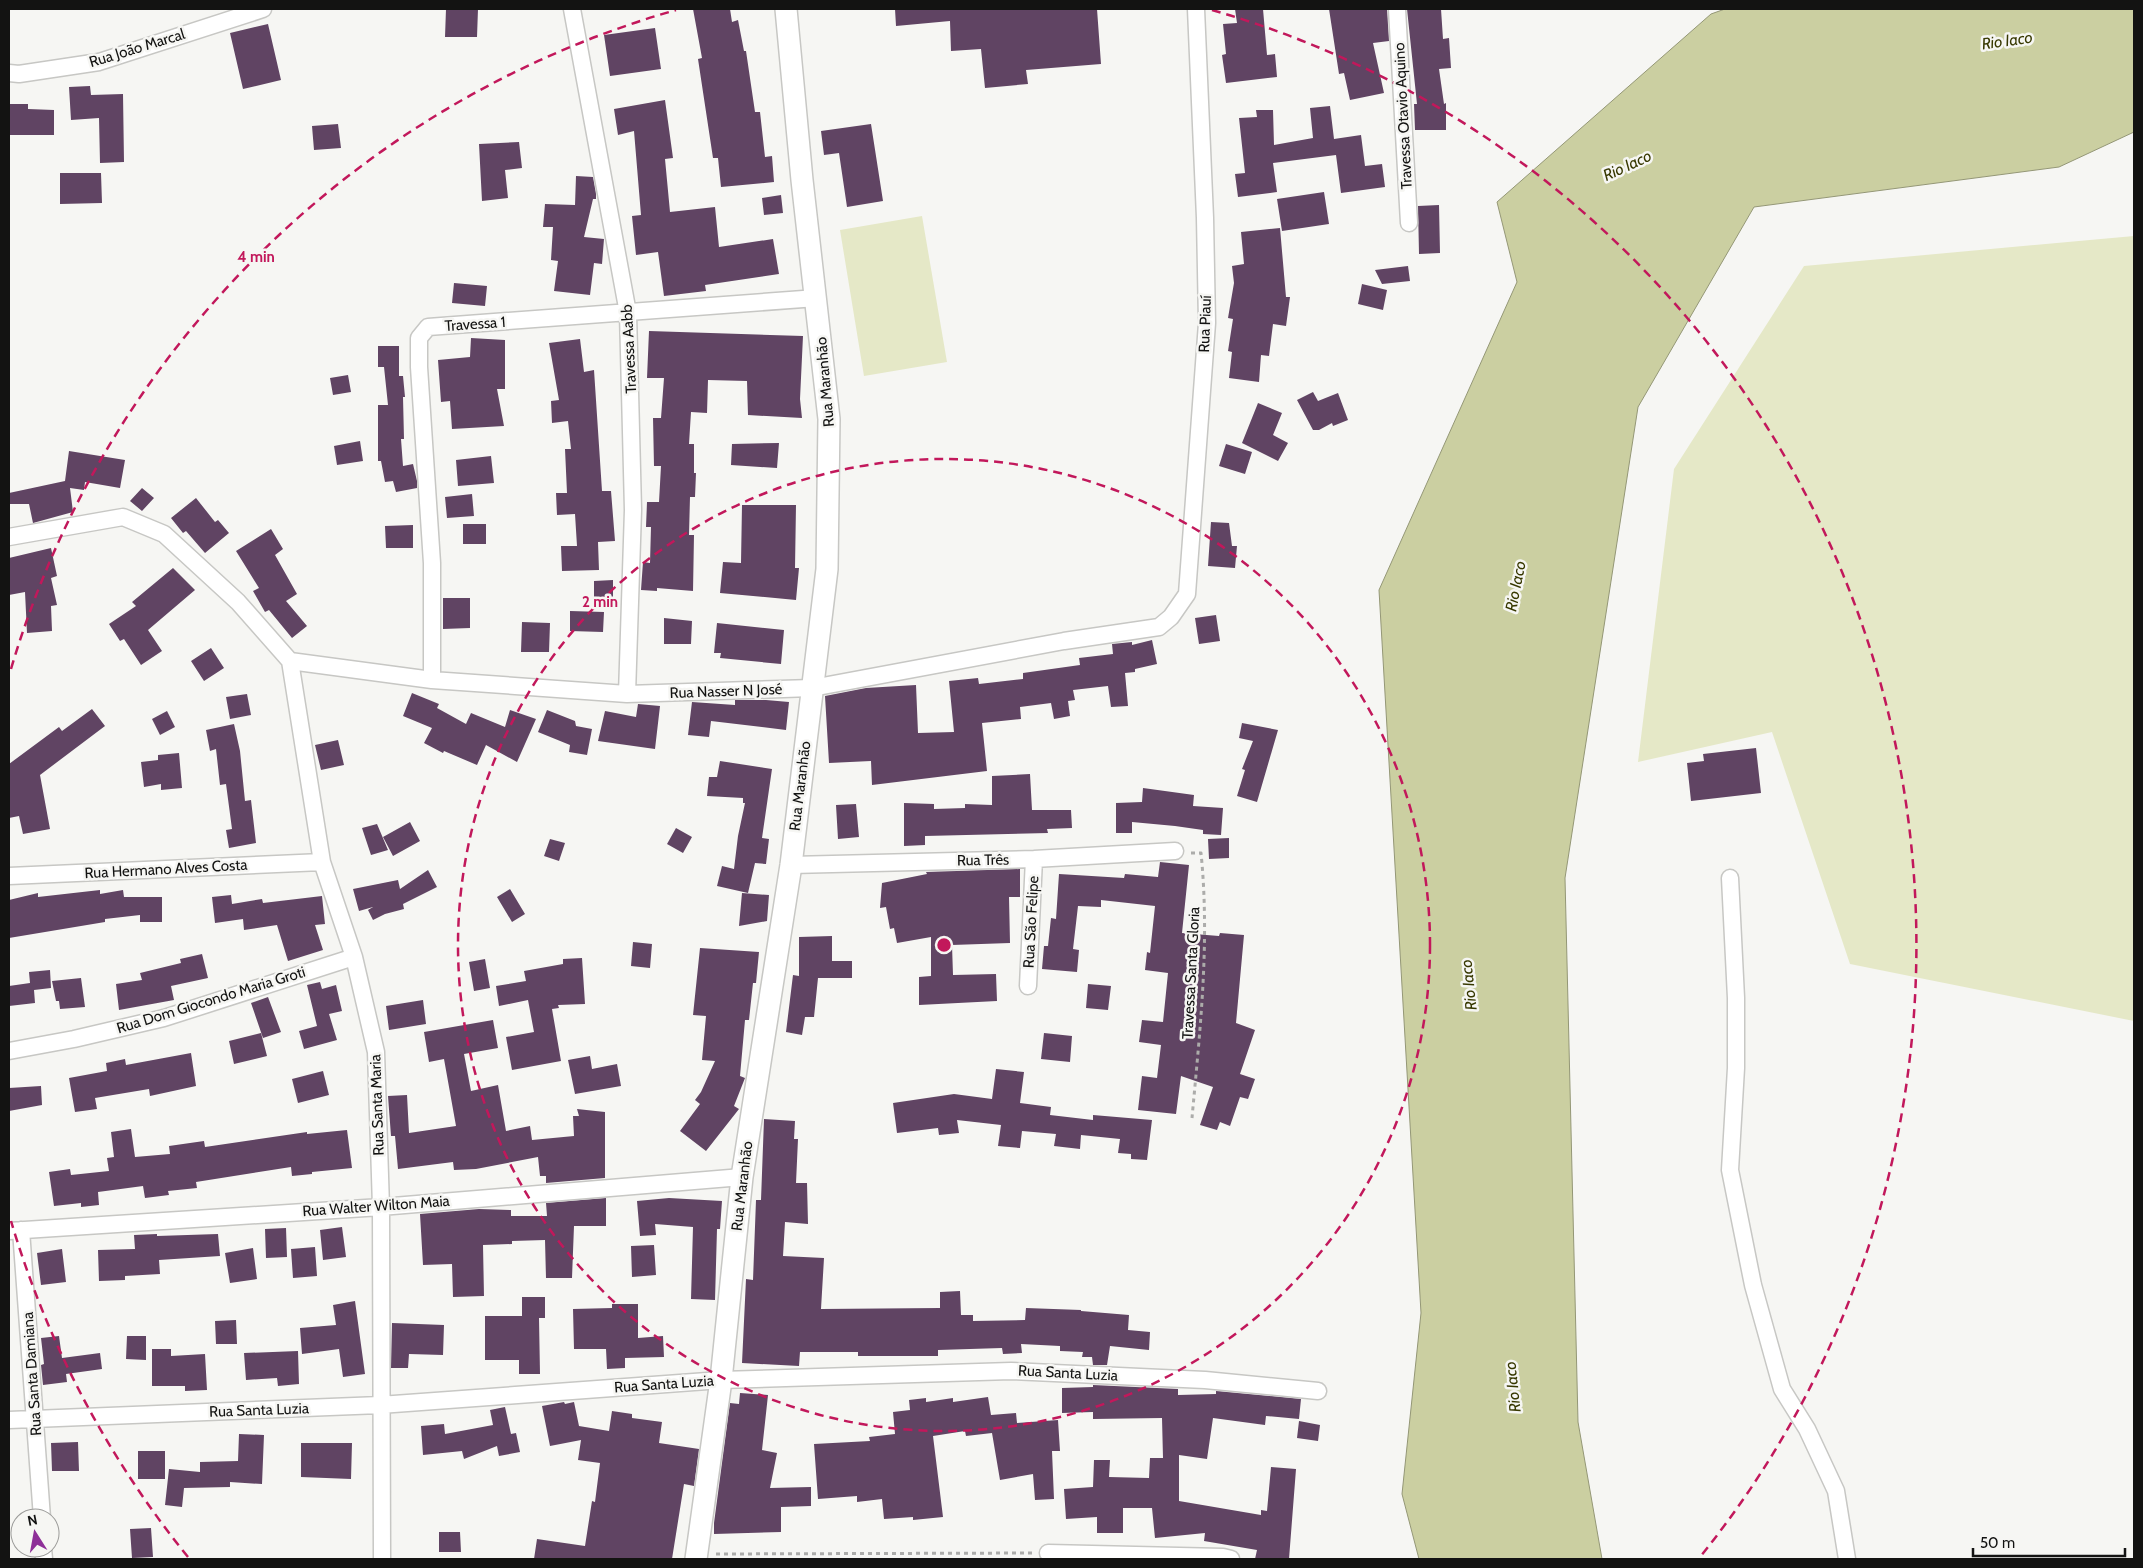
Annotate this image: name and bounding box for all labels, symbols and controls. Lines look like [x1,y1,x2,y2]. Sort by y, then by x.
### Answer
street label: Rua João Marcal [87,25,188,71]
water label: Rio Iaco [1980,28,2034,53]
street label: Travessa Otavio Aquino [1390,42,1416,190]
water label: Rio Iaco [1600,146,1654,185]
text: 4 min [237,248,275,266]
street label: Rua Piauí [1195,295,1215,353]
street label: Travessa Aabb [618,304,640,394]
street label: Travessa 1 [444,313,506,335]
street label: Rua Maranhão [812,336,838,428]
water label: Rio Iaco [1501,559,1530,613]
text: 2 min [582,593,618,611]
street label: Rua Nasser N José [669,680,783,702]
street label: Rua Maranhão [786,740,814,832]
street label: Rua Três [957,851,1009,869]
street label: Rua Hermano Alves Costa [84,856,249,882]
street label: Rua São Felipe [1020,875,1042,969]
street label: Travessa Santa Gloria [1179,905,1204,1040]
centre of rings [935,936,953,954]
water label: Rio Iaco [1456,959,1481,1011]
street label: Rua Dom Giocondo Maria Groti [115,963,307,1037]
street label: Rua Santa Maria [366,1053,388,1156]
street label: Rua Maranhão [728,1140,756,1232]
street label: Rua Walter Wilton Maia [302,1192,451,1220]
street label: Rua Santa Damiana [19,1311,45,1437]
street label: Rua Santa Luzia [1018,1361,1119,1385]
water label: Rio Iaco [1500,1361,1525,1413]
street label: Rua Santa Luzia [614,1371,715,1396]
street label: Rua Santa Luzia [209,1399,310,1421]
north arrow [10,1508,60,1558]
text: N [26,1510,39,1530]
scale bar [1973,1526,2126,1558]
text: 50 m [1980,1534,2015,1552]

